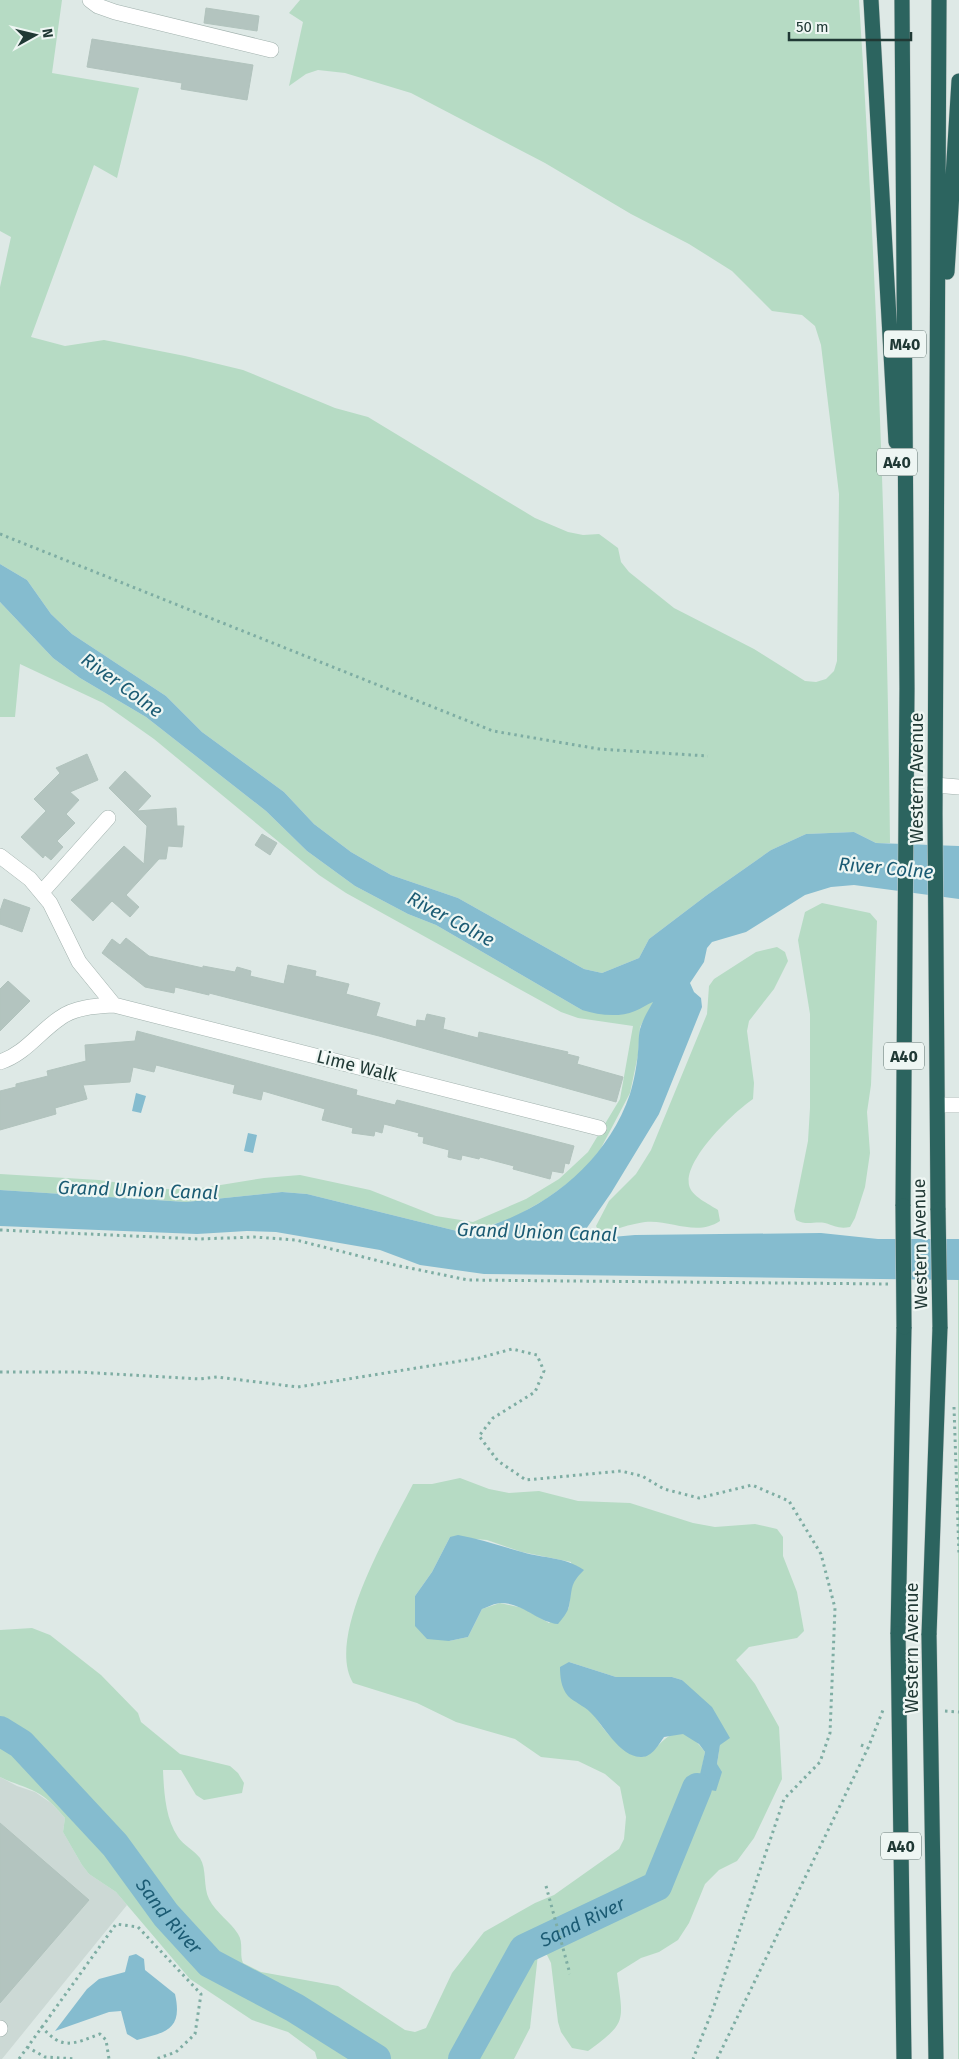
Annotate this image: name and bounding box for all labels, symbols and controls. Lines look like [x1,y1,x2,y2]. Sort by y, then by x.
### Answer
north arrow [10,10,60,60]
scale bar [789,10,912,42]
text: 50 m [796,18,829,36]
text: N [38,27,56,39]
road number: M40 [884,330,926,358]
road number: A40 [877,448,917,476]
water label: River Colne [77,648,167,722]
street label: Western Avenue [906,713,928,843]
water label: River Colne [838,852,935,884]
water label: River Colne [404,886,499,952]
road number: A40 [884,1042,924,1070]
street label: Lime Walk [314,1045,400,1087]
water label: Grand Union Canal [57,1176,219,1204]
street label: Western Avenue [908,1178,932,1310]
water label: Grand Union Canal [456,1218,618,1246]
street label: Western Avenue [901,1583,923,1713]
road number: A40 [881,1832,921,1860]
water label: Sand River [131,1873,208,1959]
water label: Sand River [535,1891,629,1952]

